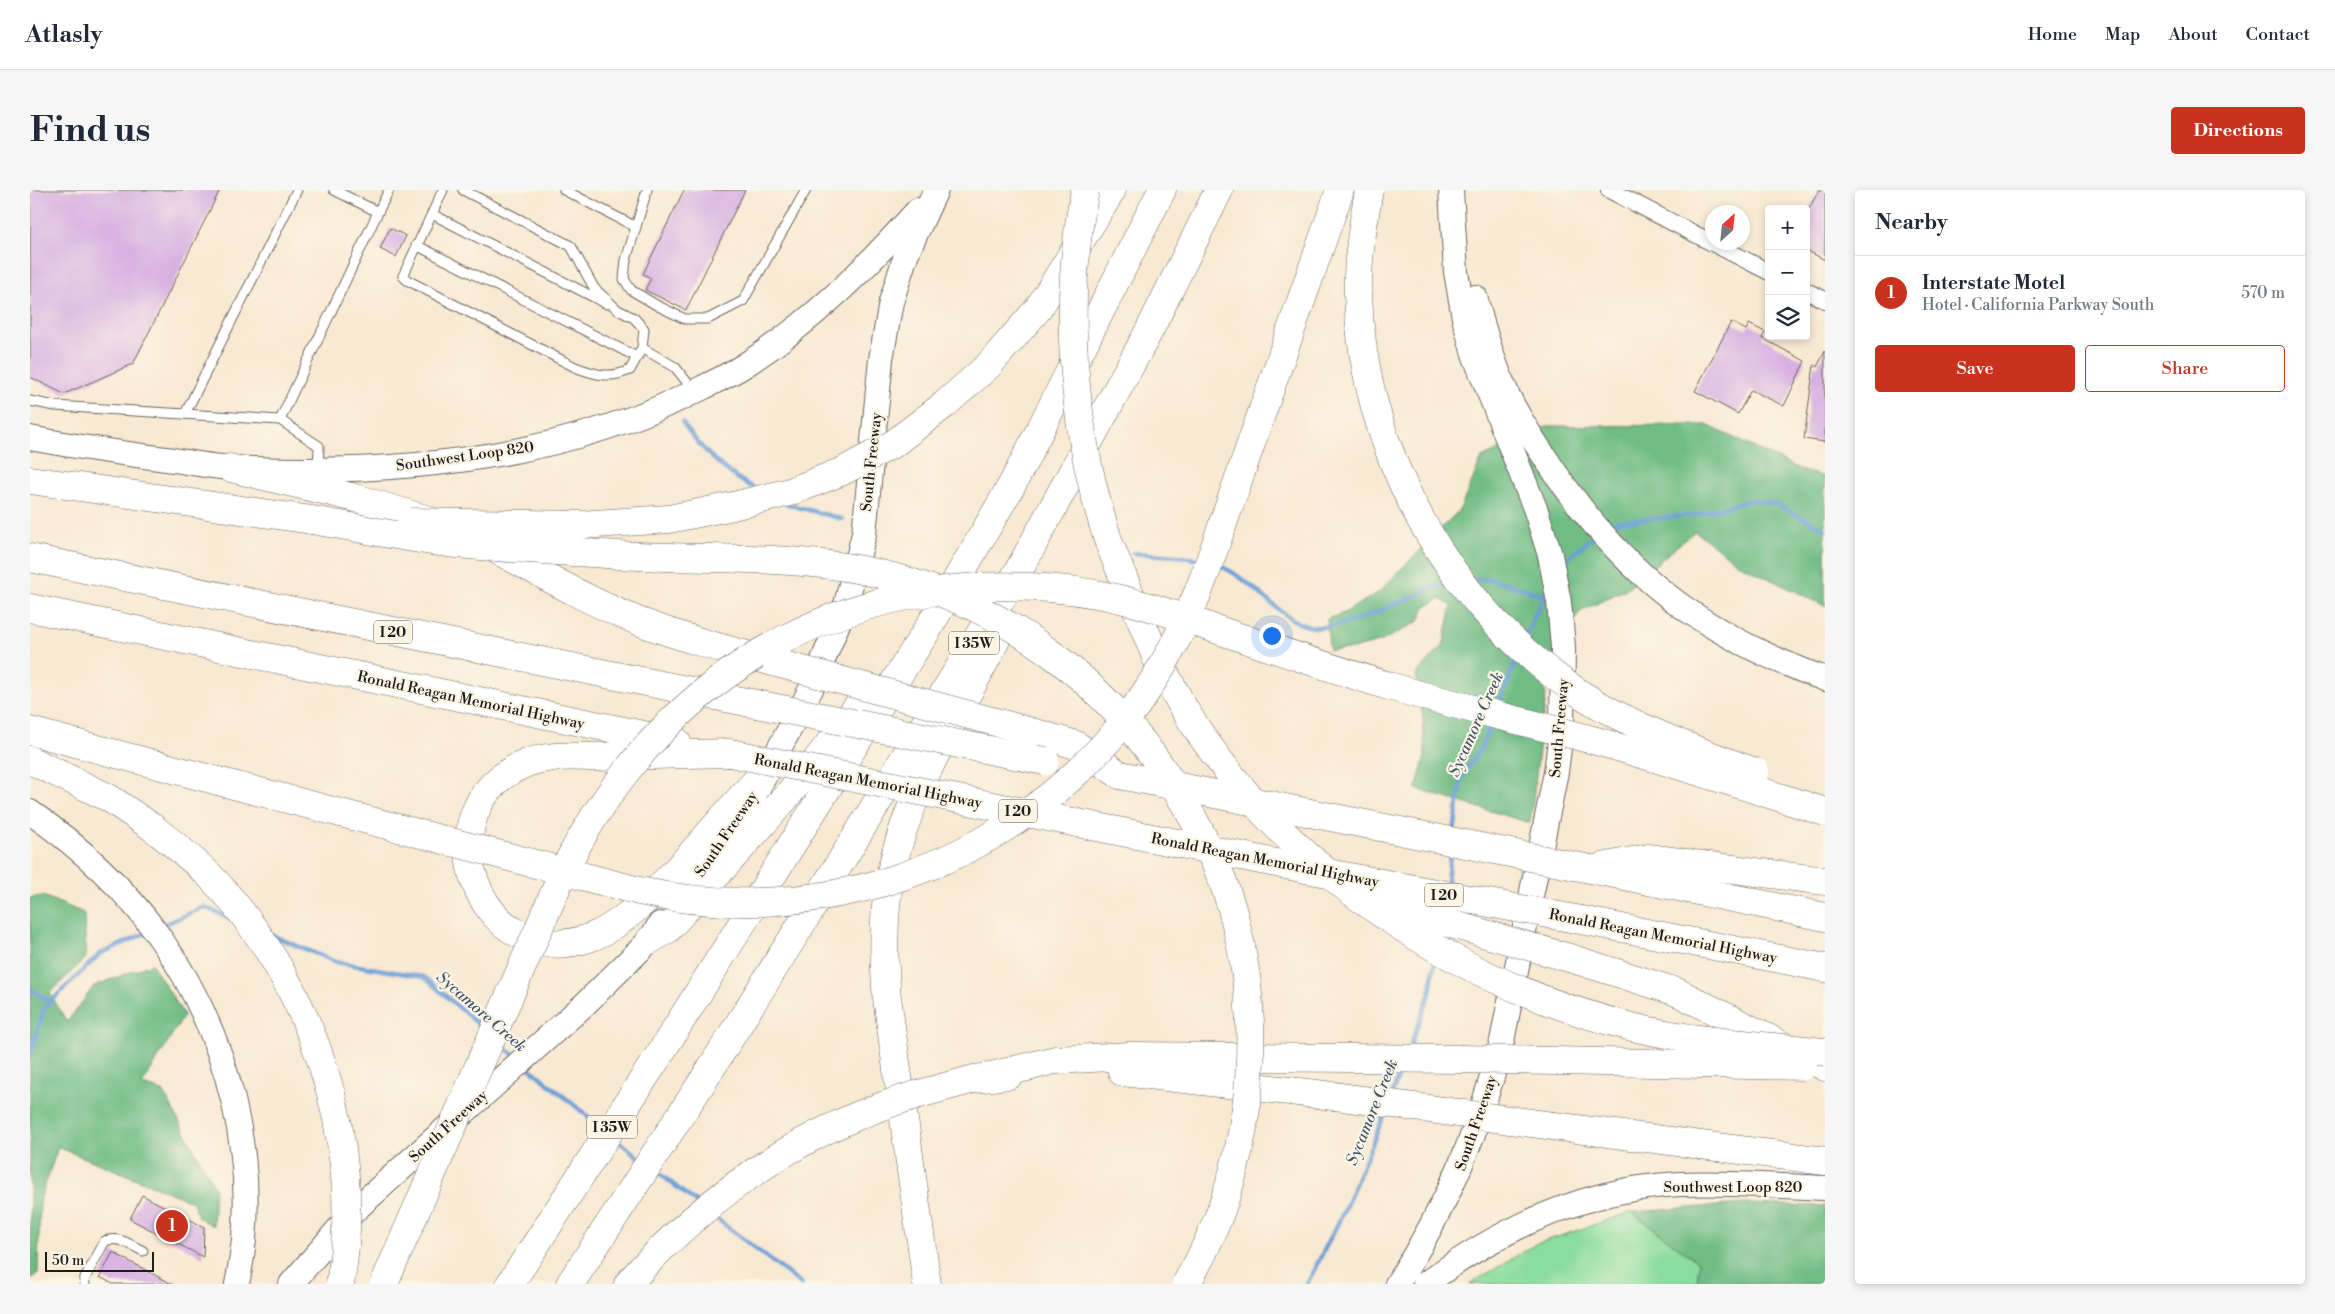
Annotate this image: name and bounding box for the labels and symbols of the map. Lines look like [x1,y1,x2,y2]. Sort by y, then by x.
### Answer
north arrow [1705,205,1750,250]
street label: South Freeway [857,411,886,513]
street label: Southwest Loop 820 [395,437,535,476]
road number: I 20 [374,621,412,644]
your location [1259,623,1285,649]
road number: I 35W [949,632,999,654]
street label: Ronald Reagan Memorial Highway [355,667,587,734]
water label: Sycamore Creek [1444,669,1508,780]
street label: South Freeway [1546,677,1573,778]
street label: Ronald Reagan Memorial Highway [752,750,984,813]
street label: South Freeway [691,787,763,881]
road number: I 20 [999,800,1037,822]
street label: Ronald Reagan Memorial Highway [1149,829,1381,892]
road number: I 20 [1425,884,1463,906]
street label: Ronald Reagan Memorial Highway [1547,905,1779,968]
water label: Sycamore Creek [432,967,530,1056]
water label: Sycamore Creek [1342,1056,1402,1168]
street label: South Freeway [1451,1072,1502,1173]
street label: South Freeway [405,1086,492,1167]
road number: I 35W [587,1116,637,1139]
street label: Southwest Loop 820 [1663,1178,1803,1197]
pin: 1 [156,1207,188,1245]
scale bar [45,1249,154,1272]

